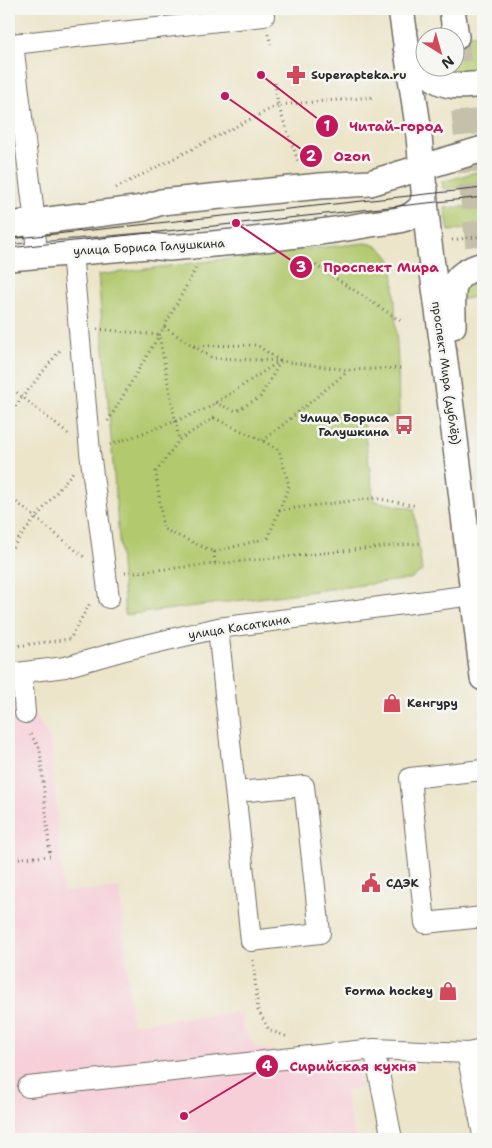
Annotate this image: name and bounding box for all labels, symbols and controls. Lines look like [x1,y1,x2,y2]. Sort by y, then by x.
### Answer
north arrow [414,28,464,78]
text: N [438,52,458,73]
pharmacy icon: Superapteka.ru [285,64,307,86]
place label: Superapteka.ru [311,67,407,83]
callout: Читай-город [314,111,453,140]
text: 1 [324,116,331,136]
text: Читай-город [349,117,443,135]
callout: Ozon [299,142,380,171]
text: 2 [306,146,317,166]
text: Ozon [334,147,370,165]
street label: улица Бориса Галушкина [73,235,226,259]
callout: Проспект Мира [288,253,449,282]
text: 3 [296,257,306,277]
text: Проспект Мира [323,258,439,276]
street label: проспект Мира (дублёр) [428,300,464,446]
place label: Улица Бориса Галушкина [300,410,390,440]
bus stop icon: Улица Бориса Галушкина [393,414,415,436]
street label: улица Касаткина [187,611,291,643]
shop icon: Кенгуру [381,692,403,714]
place label: Кенгуру [407,695,458,711]
public building icon: СДЭК [360,872,382,894]
place label: СДЭК [386,875,420,891]
shop icon: Forma hockey [437,980,459,1002]
place label: Forma hockey [345,983,433,999]
callout: Сирийская кухня [254,1052,426,1081]
text: 4 [262,1056,273,1076]
text: Сирийская кухня [290,1057,416,1075]

